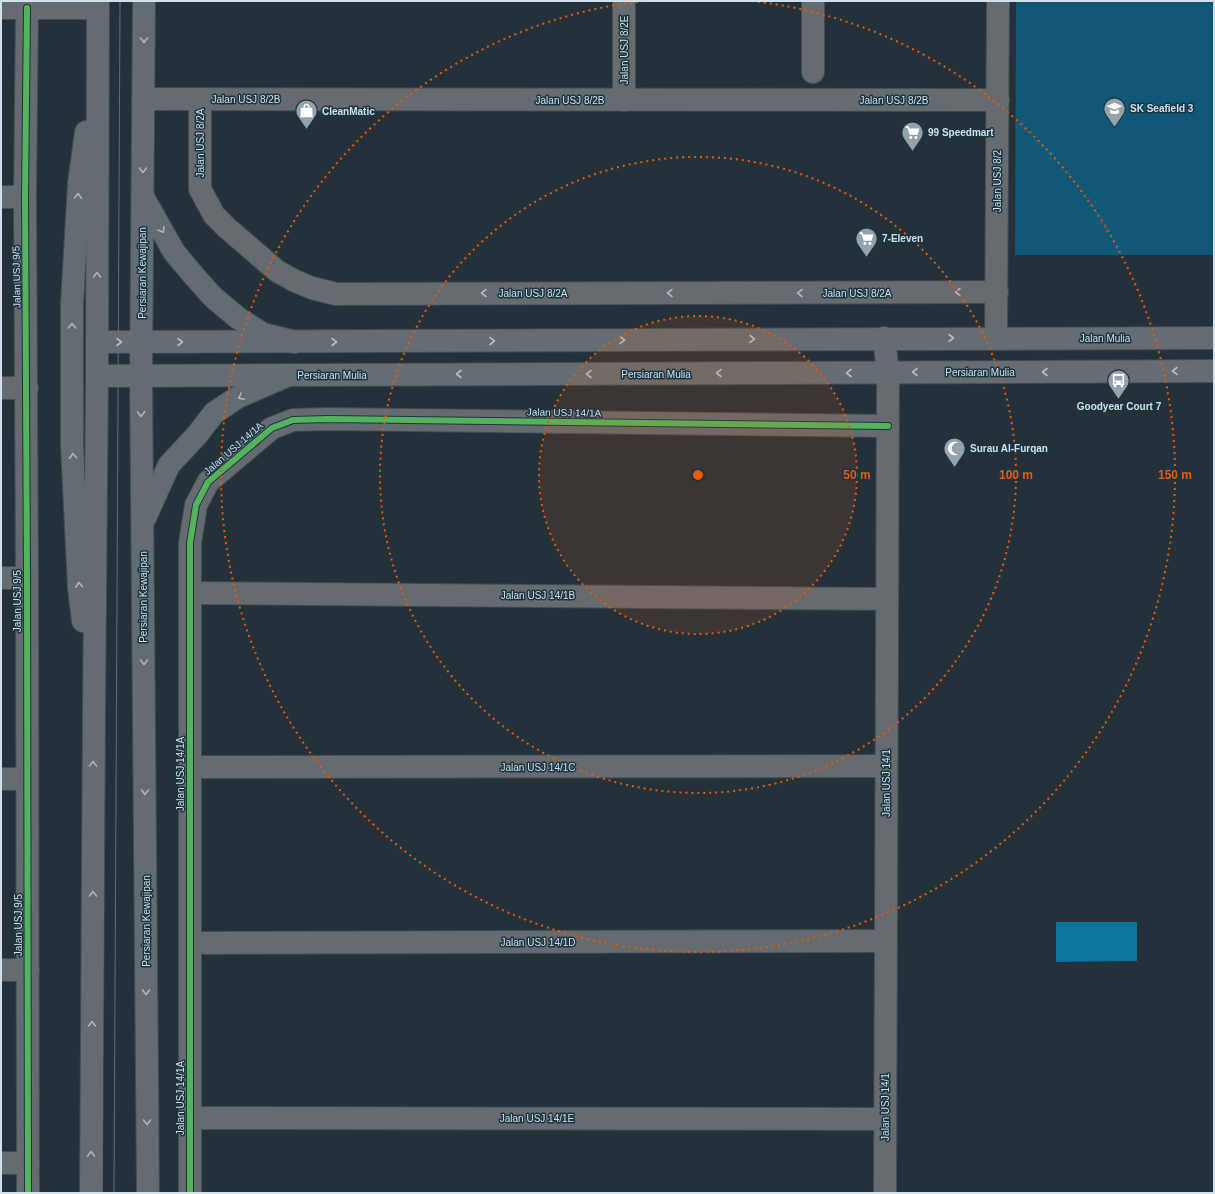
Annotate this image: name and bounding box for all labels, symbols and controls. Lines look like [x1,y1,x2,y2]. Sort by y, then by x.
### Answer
street label: Jalan USJ 8/2E [619,15,630,84]
one-way arrow [140,37,148,43]
street label: Jalan USJ 8/2B [212,94,281,105]
street label: Jalan USJ 8/2B [536,95,605,106]
street label: Jalan USJ 8/2B [860,95,929,106]
school or university icon: SK Seafield 3 [1102,95,1128,128]
shop icon: CleanMatic [294,98,320,131]
place label: SK Seafield 3 [1130,103,1194,114]
place label: CleanMatic [322,106,375,117]
street label: Jalan USJ 8/2A [195,108,206,177]
supermarket icon: 99 Speedmart [899,119,925,152]
place label: 99 Speedmart [928,127,994,138]
street label: Jalan USJ 8/2 [992,149,1003,212]
one-way arrow [139,167,147,173]
one-way arrow [74,193,83,199]
supermarket icon: 7-Eleven [854,225,880,258]
one-way arrow [157,226,164,233]
street label: Persiaran Kewajipan [137,227,148,319]
place label: 7-Eleven [882,233,923,244]
street label: Jalan USJ 9/5 [10,245,23,308]
one-way arrow [93,272,101,278]
street label: Jalan USJ 8/2A [499,288,568,299]
street label: Jalan USJ 8/2A [823,288,892,299]
one-way arrow [955,288,961,296]
one-way arrow [481,289,487,297]
one-way arrow [667,289,673,297]
one-way arrow [797,289,803,297]
one-way arrow [68,323,76,329]
street label: Jalan Mulia [1080,333,1131,344]
one-way arrow [948,334,954,342]
one-way arrow [749,335,755,343]
one-way arrow [619,336,625,344]
one-way arrow [489,337,495,345]
one-way arrow [116,338,122,346]
one-way arrow [177,338,183,346]
one-way arrow [331,338,337,346]
street label: Persiaran Mulia [945,367,1015,378]
bus stop icon: Goodyear Court 7 [1106,367,1132,400]
one-way arrow [1172,367,1178,375]
one-way arrow [912,368,918,376]
one-way arrow [1042,368,1048,376]
street label: Persiaran Mulia [621,369,691,380]
one-way arrow [716,369,722,377]
one-way arrow [846,369,852,377]
street label: Persiaran Mulia [297,370,367,381]
one-way arrow [456,370,462,378]
one-way arrow [586,370,592,378]
one-way arrow [237,392,245,400]
place label: Goodyear Court 7 [1077,401,1162,412]
street label: Jalan USJ 14/1A [527,406,602,419]
one-way arrow [137,411,145,417]
street label: Jalan USJ 14/1A [202,420,265,477]
mosque icon: Surau Al-Furqan [941,435,967,468]
place label: Surau Al-Furqan [970,443,1048,454]
one-way arrow [69,453,77,459]
centre of rings [691,468,705,482]
text: 50 m [843,468,871,482]
text: 100 m [999,468,1033,482]
text: 150 m [1158,468,1192,482]
street label: Persiaran Kewajipan [138,551,149,643]
street label: Jalan USJ 9/5 [12,569,23,632]
one-way arrow [75,582,84,588]
street label: Jalan USJ 14/1B [501,590,576,601]
one-way arrow [139,659,148,665]
street label: Jalan USJ 14/1A [175,736,186,811]
street label: Jalan USJ 14/1 [881,749,892,817]
one-way arrow [89,761,97,767]
street label: Jalan USJ 14/1C [500,762,576,773]
one-way arrow [141,789,149,795]
street label: Persiaran Kewajipan [141,875,152,967]
one-way arrow [89,891,97,897]
street label: Jalan USJ 9/5 [13,893,24,956]
street label: Jalan USJ 14/1D [500,937,576,948]
one-way arrow [142,989,150,995]
one-way arrow [88,1021,96,1027]
street label: Jalan USJ 14/1A [175,1060,186,1135]
street label: Jalan USJ 14/1 [880,1073,891,1141]
street label: Jalan USJ 14/1E [500,1113,575,1124]
one-way arrow [143,1119,152,1125]
one-way arrow [87,1151,95,1157]

